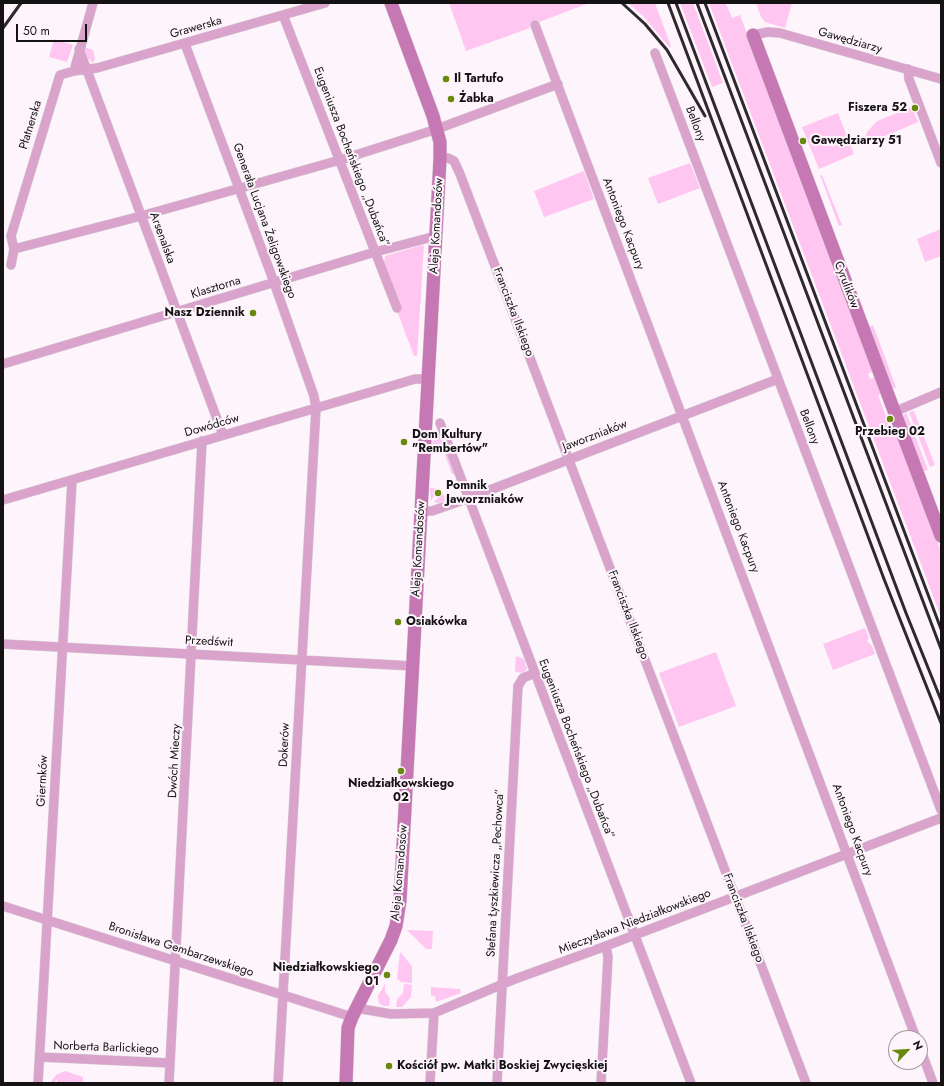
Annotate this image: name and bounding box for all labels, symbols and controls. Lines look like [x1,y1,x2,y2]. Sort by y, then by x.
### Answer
street label: Grawerska [168,14,224,42]
scale bar [18,16,89,42]
text: 50 m [23,22,50,40]
street label: Gawędziarzy [816,25,884,57]
street label: Eugeniusza Bocheńskiego „Dubańca” [310,65,392,249]
place label: Il Tartufo [454,72,504,86]
marker: Il Tartufo [441,74,451,84]
place label: Żabka [459,92,494,106]
marker: Żabka [446,94,456,104]
street label: Płatnerska [17,99,45,151]
place label: Fiszera 52 [848,101,907,115]
marker: Fiszera 52 [910,103,920,113]
street label: Bellony [682,104,708,144]
place label: Gawędziarzy 51 [811,134,902,148]
marker: Gawędziarzy 51 [798,136,808,146]
street label: Generała Lucjana Żeligowskiego [229,141,299,301]
street label: Antoniego Kacpury [599,176,647,272]
street label: Aleja Komandosów [427,177,447,275]
street label: Arsenalska [146,210,178,266]
street label: Cyrulików [830,259,862,311]
street label: Franciszka Ilskiego [489,265,537,359]
street label: Klasztorna [189,274,243,302]
place label: Nasz Dziennik [164,306,245,320]
marker: Nasz Dziennik [248,308,258,318]
street label: Bellony [796,407,822,447]
street label: Dowódców [183,411,241,441]
marker: Przebieg 02 [885,414,895,424]
street label: Jaworzniaków [561,417,629,455]
place label: Przebieg 02 [855,425,925,439]
place label: Dom Kultury "Rembertów" [412,428,488,456]
marker: Dom Kultury "Rembertów" [399,437,409,447]
place label: Pomnik Jaworzniaków [446,479,523,507]
street label: Antoniego Kacpury [714,479,762,575]
marker: Pomnik Jaworzniaków [433,488,443,498]
street label: Aleja Komandosów [409,500,429,598]
street label: Franciszka Ilskiego [604,568,652,662]
place label: Osiakówka [406,615,467,629]
marker: Osiakówka [393,617,403,627]
street label: Przedświt [185,634,233,650]
street label: Eugeniusza Bocheńskiego „Dubańca” [535,657,617,841]
street label: Dokerów [277,722,293,768]
street label: Dwóch Mieczy [166,724,184,798]
street label: Giermków [34,755,52,807]
marker: Niedziałkowskiego 02 [396,766,406,776]
place label: Niedziałkowskiego 02 [348,777,454,805]
street label: Antoniego Kacpury [829,782,875,878]
street label: Stefana Łyszkiewicza „Pechowca” [484,788,508,958]
street label: Aleja Komandosów [389,824,411,922]
street label: Franciszka Ilskiego [719,871,767,965]
street label: Mieczysława Niedziałkowskiego [557,886,713,958]
street label: Bronisława Gembarzewskiego [107,920,255,980]
place label: Niedziałkowskiego 01 [273,961,379,989]
marker: Niedziałkowskiego 01 [382,970,392,980]
north arrow [888,1030,928,1070]
text: N [909,1038,927,1053]
street label: Norberta Barlickiego [53,1039,159,1057]
place label: Kościół pw. Matki Boskiej Zwycięskiej [397,1059,608,1073]
marker: Kościół pw. Matki Boskiej Zwycięskiej [384,1061,394,1071]

